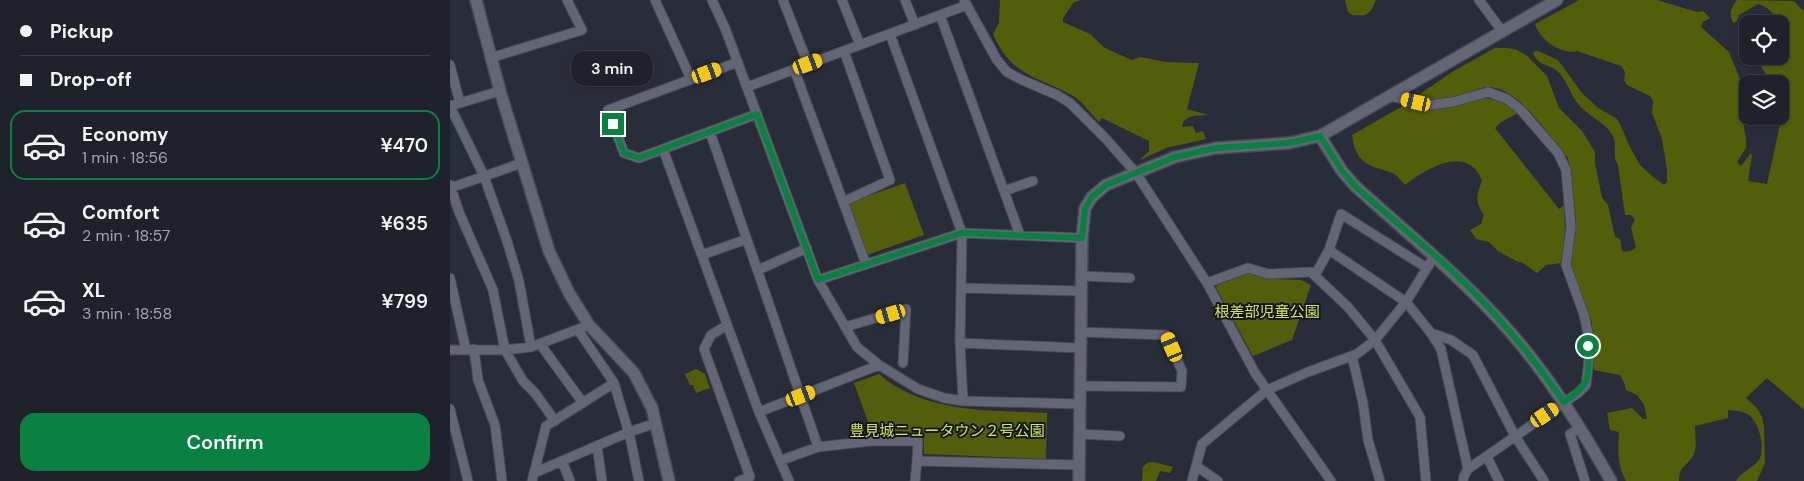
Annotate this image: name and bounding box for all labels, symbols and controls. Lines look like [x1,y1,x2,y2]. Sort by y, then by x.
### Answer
map controls [1739,15,1789,125]
button: locate [1739,15,1789,65]
text: Pickup [50,19,114,44]
callout: 3 min [572,52,654,86]
car [791,52,824,76]
text: 3 min [591,58,633,79]
car [690,61,723,85]
text: Drop-off [50,67,132,92]
button: layers [1739,75,1789,125]
car [1399,91,1432,113]
route end [602,113,624,135]
text: Economy [82,122,169,147]
icon: car [22,123,67,168]
text: ¥470 [381,133,428,158]
text: 1 min · 18:56 [82,147,168,168]
text: Comfort [82,200,160,225]
icon: car [22,201,67,246]
text: ¥635 [381,211,428,236]
text: 2 min · 18:57 [82,225,170,246]
text: XL [82,278,105,303]
icon: car [22,279,67,324]
text: ¥799 [381,289,428,314]
car [874,302,907,326]
park label: 根差部児童公園 [1214,302,1320,322]
text: 3 min · 18:58 [82,303,172,324]
car [1159,330,1184,364]
route start [1577,335,1599,357]
car [784,384,817,408]
car [1528,400,1561,430]
button: Confirm [20,413,430,471]
park label: 豊見城ニュータウン２号公園 [849,421,1045,441]

